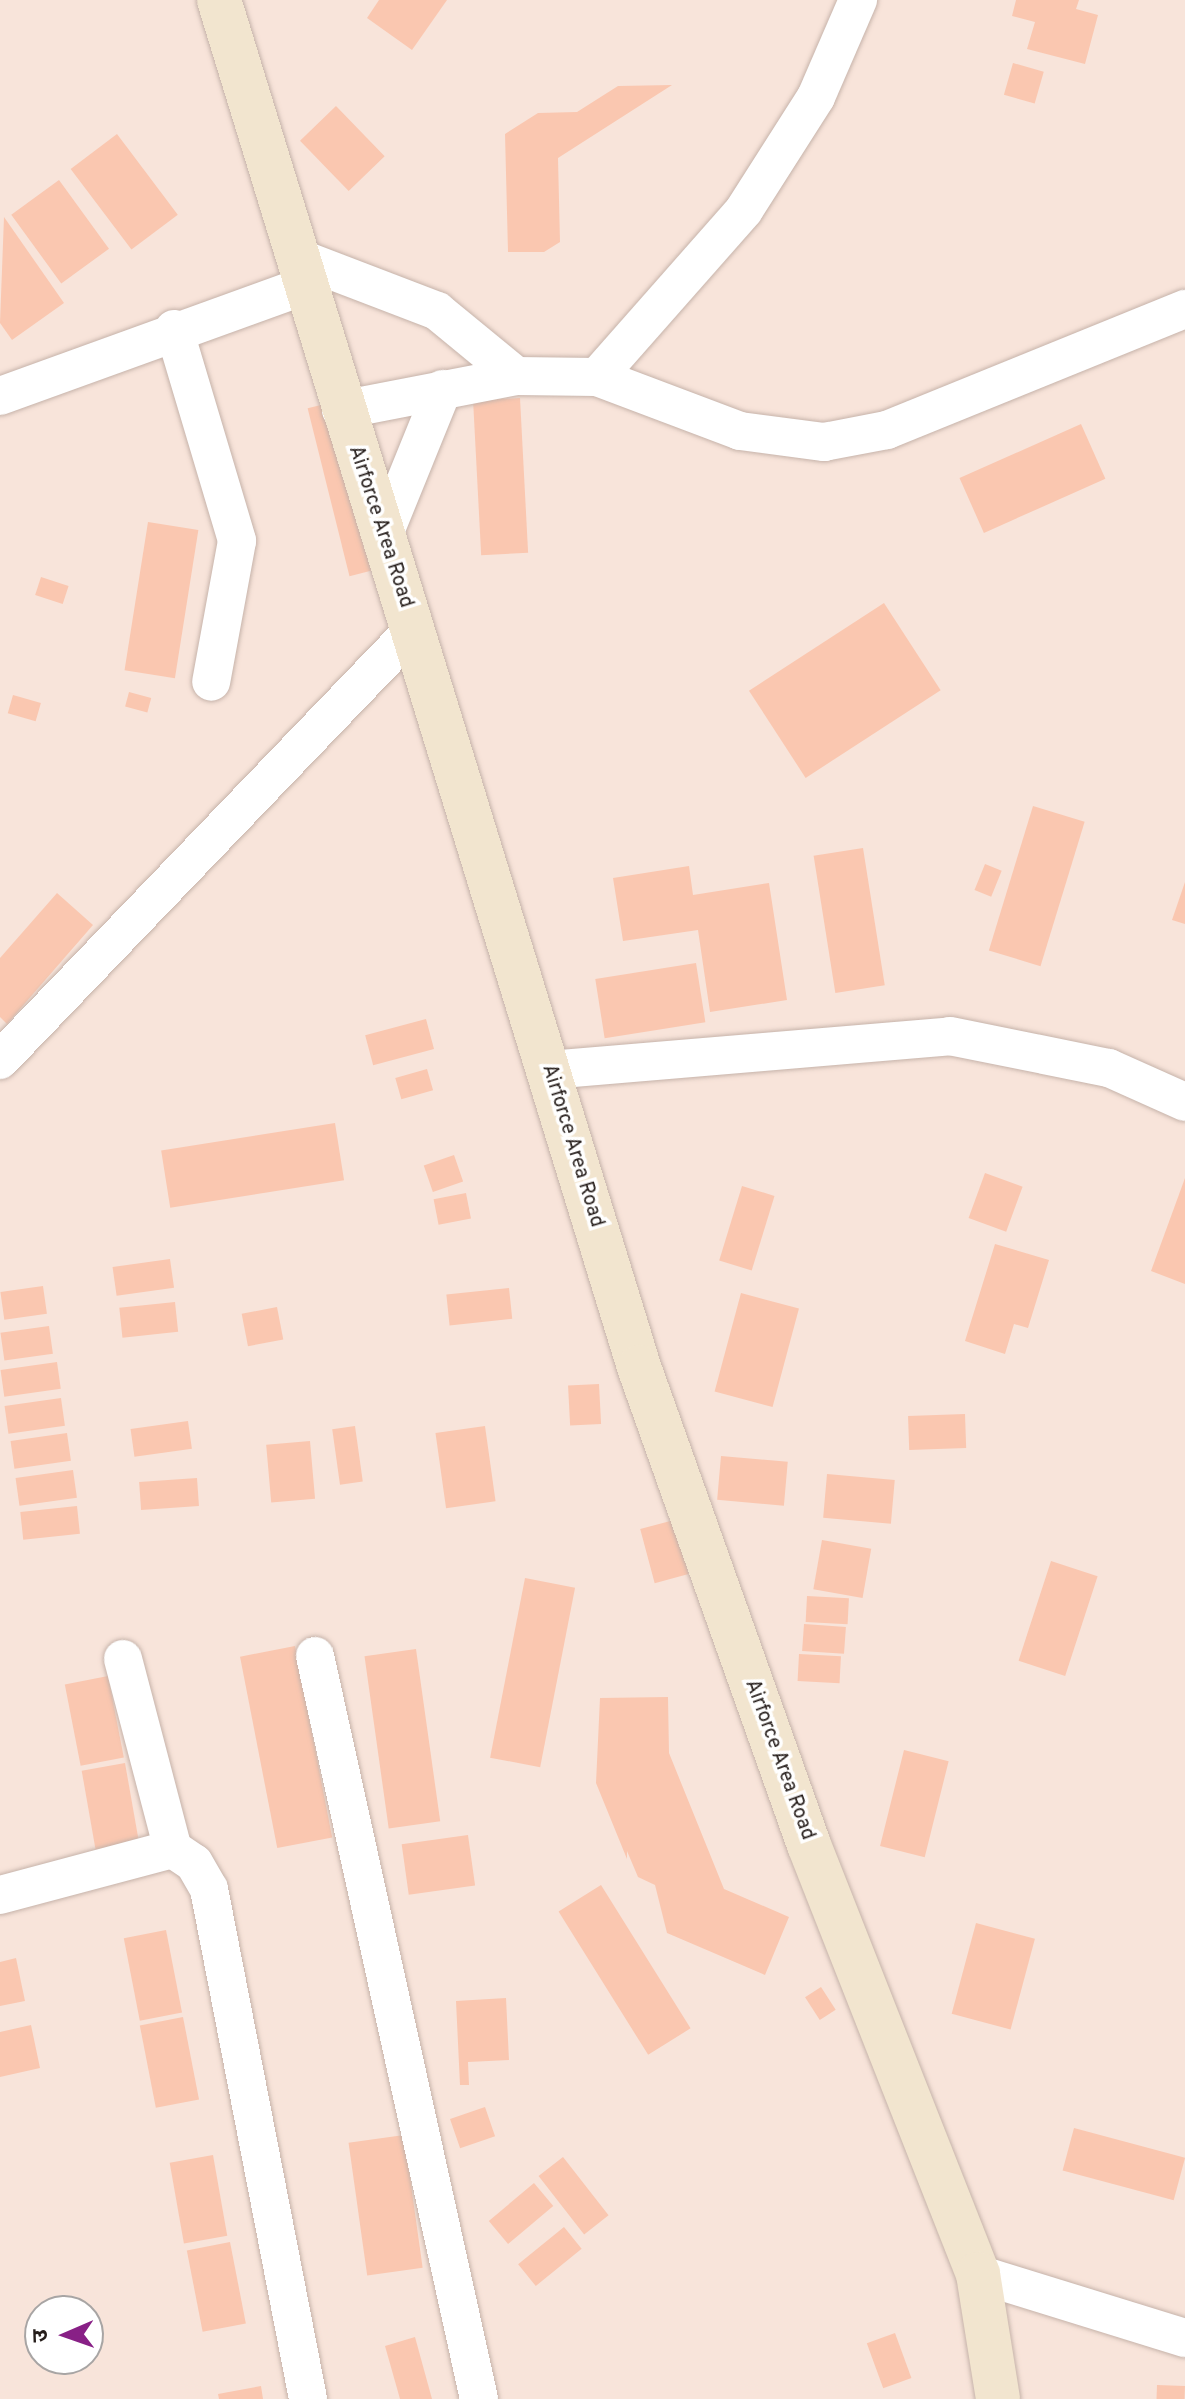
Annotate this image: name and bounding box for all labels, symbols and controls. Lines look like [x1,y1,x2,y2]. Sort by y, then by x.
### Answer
street label: Airforce Area Road [342,443,418,611]
street label: Airforce Area Road [536,1061,608,1231]
street label: Airforce Area Road [739,1676,819,1844]
north arrow [24,2295,104,2375]
text: उ [28,2329,55,2343]

